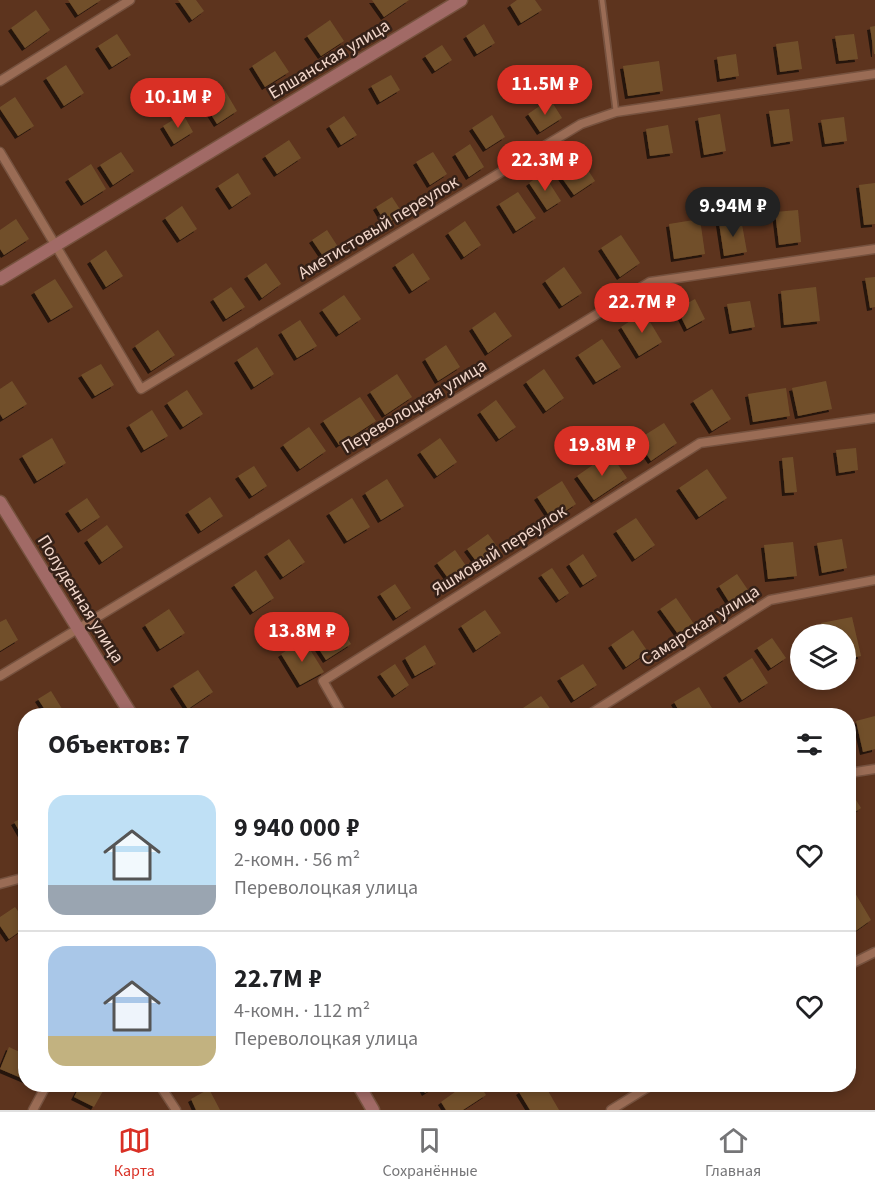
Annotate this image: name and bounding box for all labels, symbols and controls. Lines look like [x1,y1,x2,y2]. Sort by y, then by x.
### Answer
street label: Елшанская улица [264,13,395,106]
pin: 11.5M ₽ [490,65,600,116]
text: 11.5M ₽ [511,70,579,98]
pin: 10.1M ₽ [123,78,233,129]
text: 10.1M ₽ [144,83,212,111]
pin: 22.3M ₽ [490,141,600,192]
text: 22.3M ₽ [511,146,579,174]
street label: Аметистовый переулок [293,169,463,285]
pin: 9.94M ₽ [678,187,788,238]
text: 9.94M ₽ [699,192,767,220]
pin: 22.7M ₽ [587,283,697,334]
text: 22.7M ₽ [608,288,676,316]
street label: Переволоцкая улица [337,353,492,460]
pin: 19.8M ₽ [547,426,657,477]
text: 19.8M ₽ [568,431,636,459]
street label: Яшмовый переулок [427,499,571,602]
street label: Полуденная улица [31,530,130,668]
street label: Самарская улица [636,579,765,672]
pin: 13.8M ₽ [247,612,357,663]
text: 13.8M ₽ [268,617,336,645]
map controls [790,624,856,690]
button: layers [790,624,856,690]
text: Объектов: 7 [48,726,190,763]
icon: filters [793,728,826,761]
text: 9 940 000 ₽ [234,809,359,846]
icon: home [96,819,168,891]
icon: heart [793,839,826,872]
text: 2-комн. · 56 m² [234,846,360,874]
text: Переволоцкая улица [234,874,418,902]
text: 22.7M ₽ [234,960,322,997]
icon: home [96,970,168,1042]
icon: heart [793,990,826,1023]
text: 4-комн. · 112 m² [234,997,370,1025]
text: Переволоцкая улица [234,1025,418,1053]
tab: Карта [114,1124,155,1182]
tab: Сохранённые [382,1124,477,1182]
tab: Главная [705,1124,761,1182]

